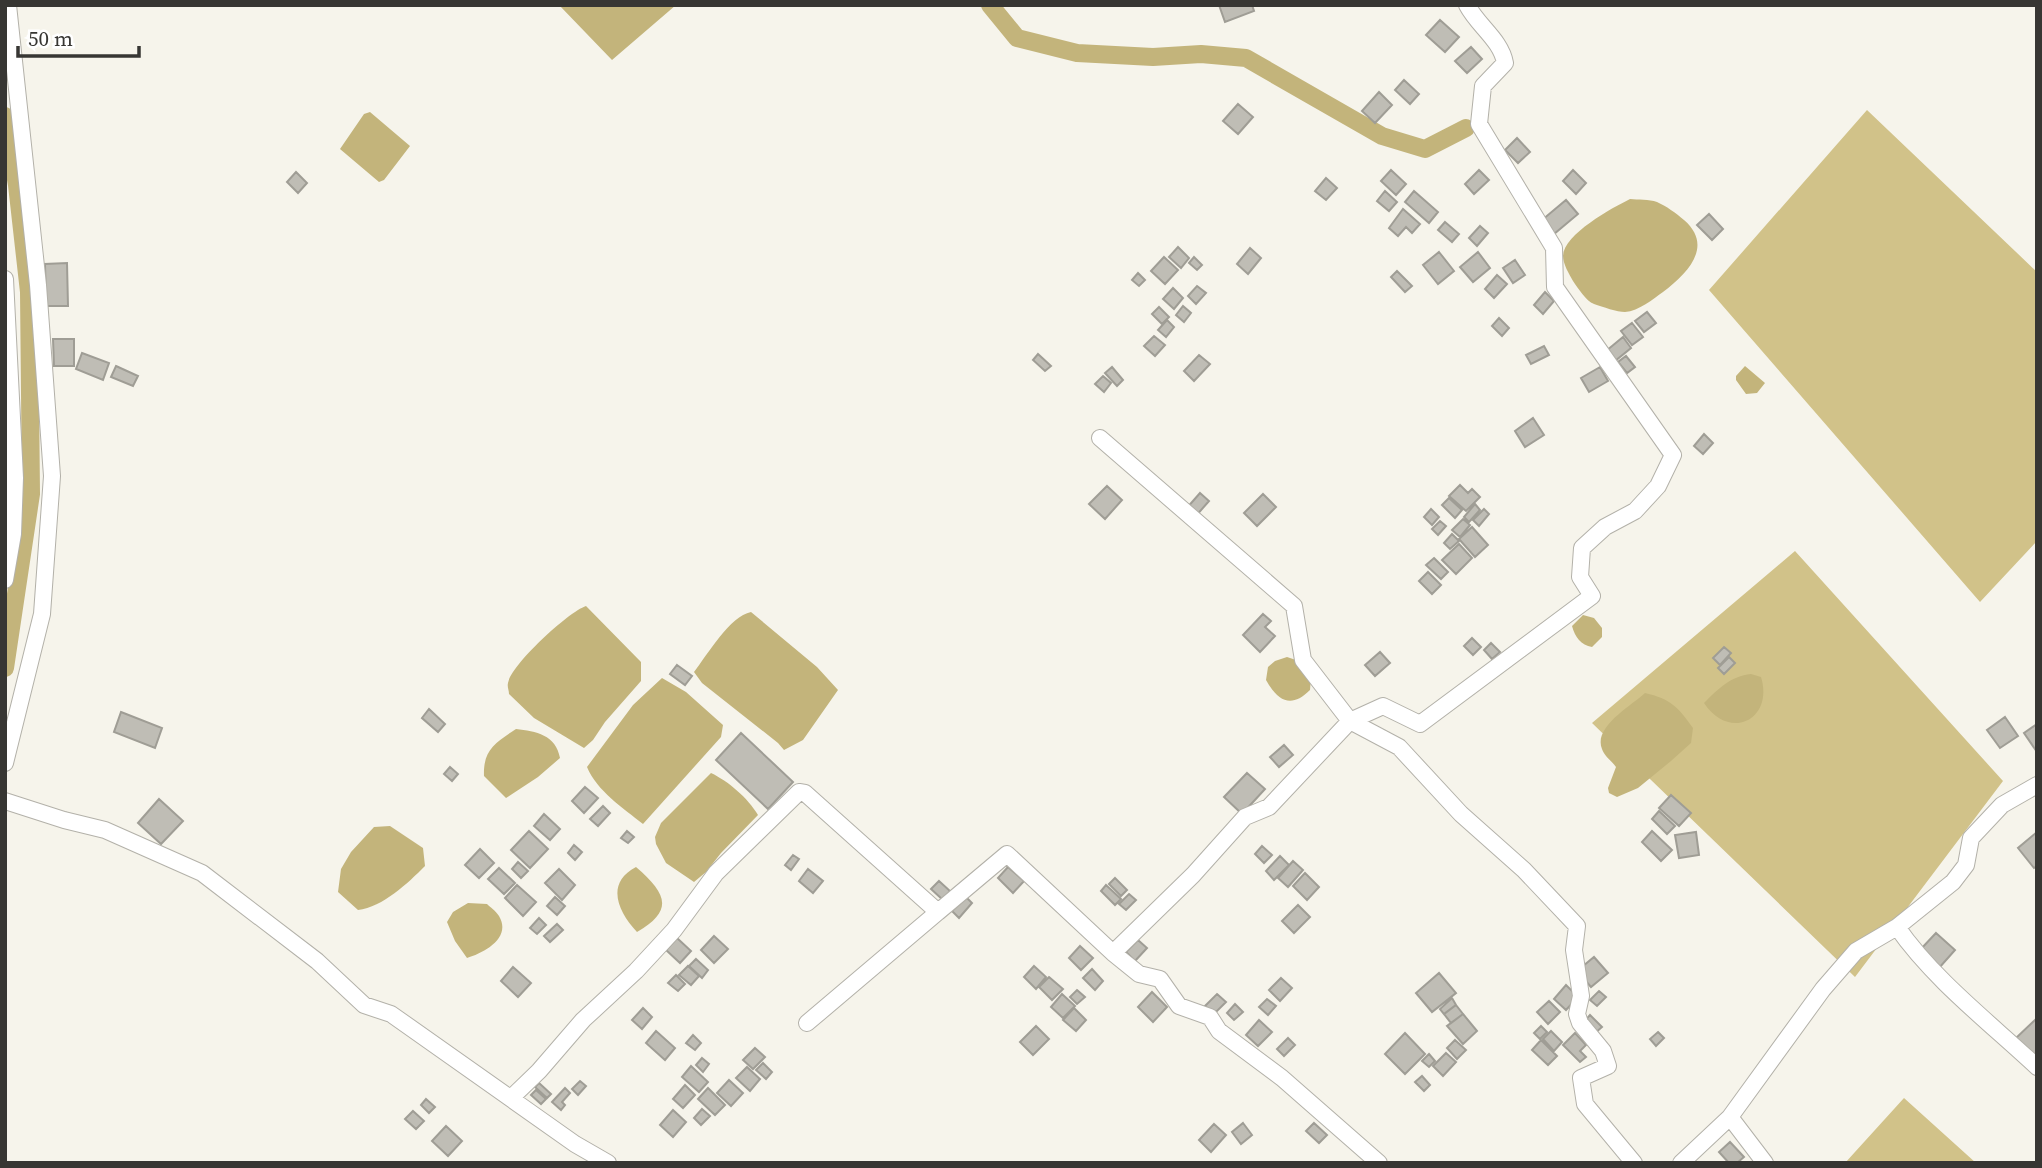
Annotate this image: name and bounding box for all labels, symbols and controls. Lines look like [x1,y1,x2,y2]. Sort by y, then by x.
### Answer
scale bar [18,14,138,58]
text: 50 m [28,24,73,53]

